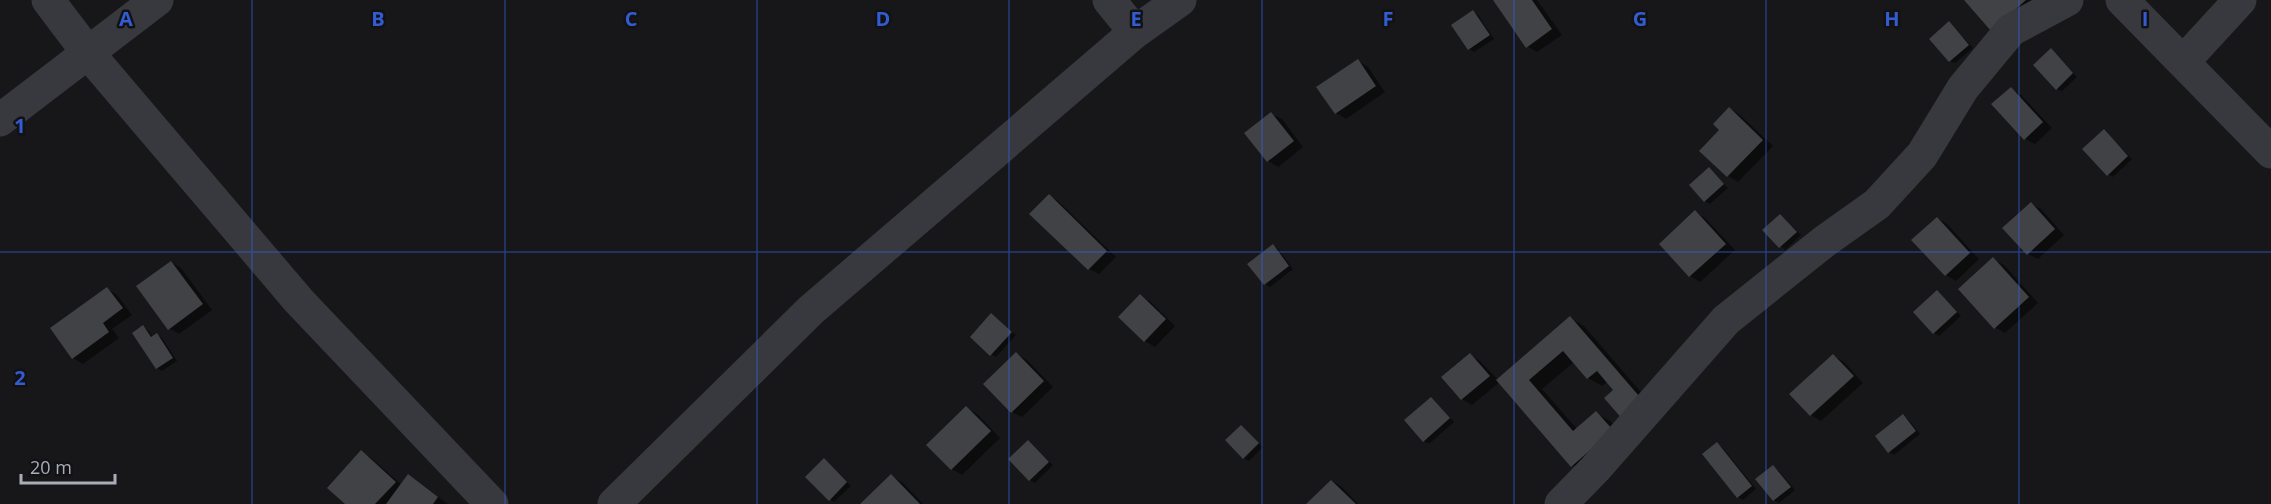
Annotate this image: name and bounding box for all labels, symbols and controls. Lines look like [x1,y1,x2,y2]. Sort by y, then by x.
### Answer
text: A [119,5,133,32]
text: B [371,5,385,32]
text: C [625,5,638,32]
text: D [876,5,890,32]
text: E [1130,5,1142,32]
text: F [1383,5,1393,32]
text: G [1633,5,1647,32]
text: H [1884,5,1900,32]
text: I [2142,5,2148,32]
text: 1 [14,112,26,139]
text: 2 [14,364,26,391]
scale bar [21,447,116,485]
text: 20 m [30,455,72,479]

